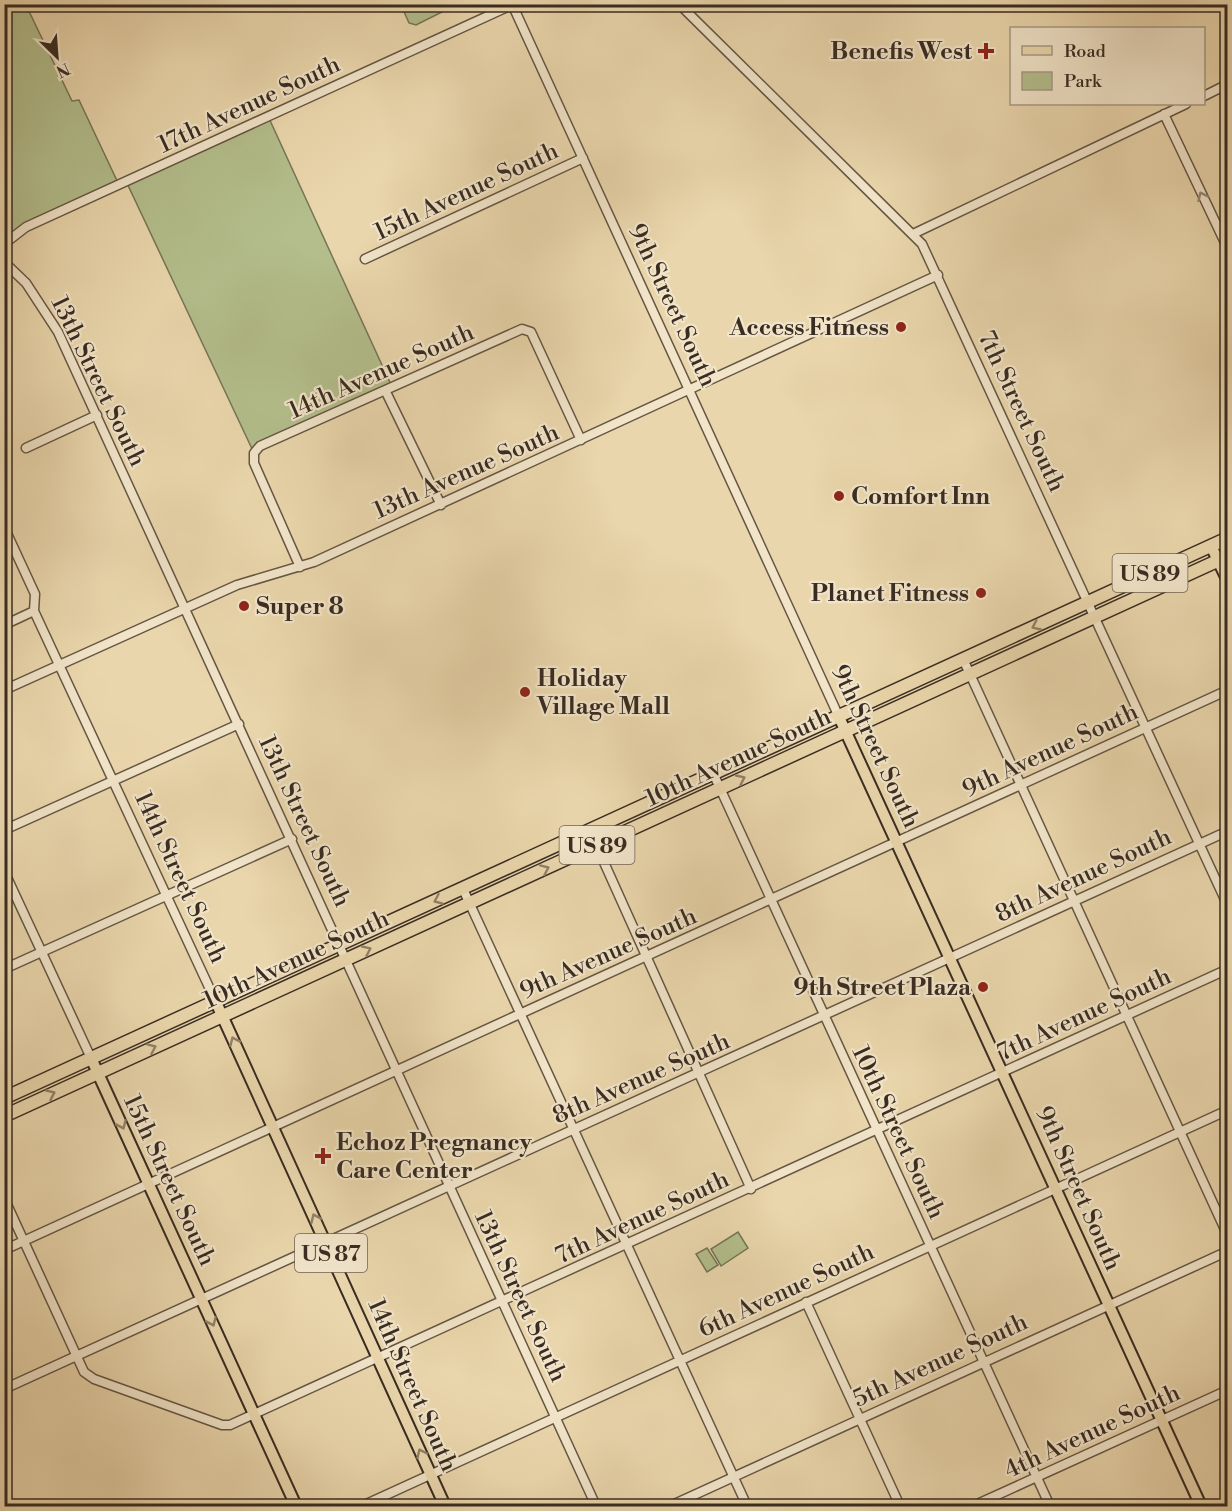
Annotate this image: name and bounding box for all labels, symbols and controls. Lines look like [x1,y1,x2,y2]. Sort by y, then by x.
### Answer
north arrow [27,27,87,87]
legend [1010,27,1205,105]
place label: Benefis West [830,37,972,67]
text: Road [1064,40,1107,63]
marker: Benefis West [977,42,995,60]
street label: 17th Avenue South [154,50,345,160]
text: N [53,58,73,82]
text: Park [1064,70,1103,93]
street label: 15th Avenue South [370,136,563,248]
one-way arrow [1198,192,1210,203]
street label: 9th Street South [621,219,723,392]
street label: 13th Street South [44,291,152,472]
place label: Access Fitness [728,313,889,343]
street label: 14th Avenue South [284,318,479,426]
marker: Access Fitness [894,320,908,334]
street label: 7th Street South [971,326,1072,497]
street label: 13th Avenue South [369,418,564,526]
place label: Comfort Inn [851,482,990,512]
marker: Comfort Inn [832,489,846,503]
road number: US 89 [1112,554,1188,592]
place label: Planet Fitness [811,579,969,609]
marker: Planet Fitness [974,586,988,600]
place label: Super 8 [256,592,344,622]
marker: Super 8 [237,599,251,613]
one-way arrow [1031,618,1042,630]
street label: 9th Street South [824,660,926,833]
place label: Holiday Village Mall [536,664,670,722]
marker: Holiday Village Mall [518,685,532,699]
street label: 9th Avenue South [958,697,1143,805]
street label: 10th Avenue South [641,702,836,814]
street label: 13th Street South [251,731,357,912]
one-way arrow [735,774,746,786]
street label: 14th Street South [127,787,233,968]
street label: 8th Avenue South [991,822,1176,930]
road number: US 89 [560,826,634,864]
one-way arrow [538,864,549,876]
one-way arrow [434,892,445,904]
street label: 9th Avenue South [515,901,702,1006]
street label: 10th Avenue South [199,904,394,1016]
one-way arrow [361,945,372,957]
street label: 7th Avenue South [993,962,1176,1068]
place label: 9th Street Plaza [793,973,972,1003]
marker: 9th Street Plaza [976,980,990,994]
street label: 8th Avenue South [548,1026,735,1131]
one-way arrow [229,1036,241,1047]
street label: 10th Street South [845,1041,951,1224]
one-way arrow [145,1043,156,1055]
one-way arrow [45,1089,56,1101]
street label: 15th Street South [116,1090,222,1271]
street label: 9th Street South [1028,1102,1128,1275]
one-way arrow [115,1119,127,1130]
place label: Echoz Pregnancy Care Center [336,1128,533,1186]
marker: Echoz Pregnancy Care Center [314,1147,332,1165]
street label: 7th Avenue South [551,1165,734,1271]
street label: 13th Street South [467,1206,573,1387]
one-way arrow [311,1213,323,1224]
road number: US 87 [295,1234,367,1272]
street label: 6th Avenue South [694,1237,879,1345]
street label: 14th Street South [361,1294,464,1476]
street label: 5th Avenue South [848,1307,1033,1415]
one-way arrow [205,1315,217,1326]
street label: 4th Avenue South [1000,1378,1185,1486]
one-way arrow [417,1449,429,1460]

